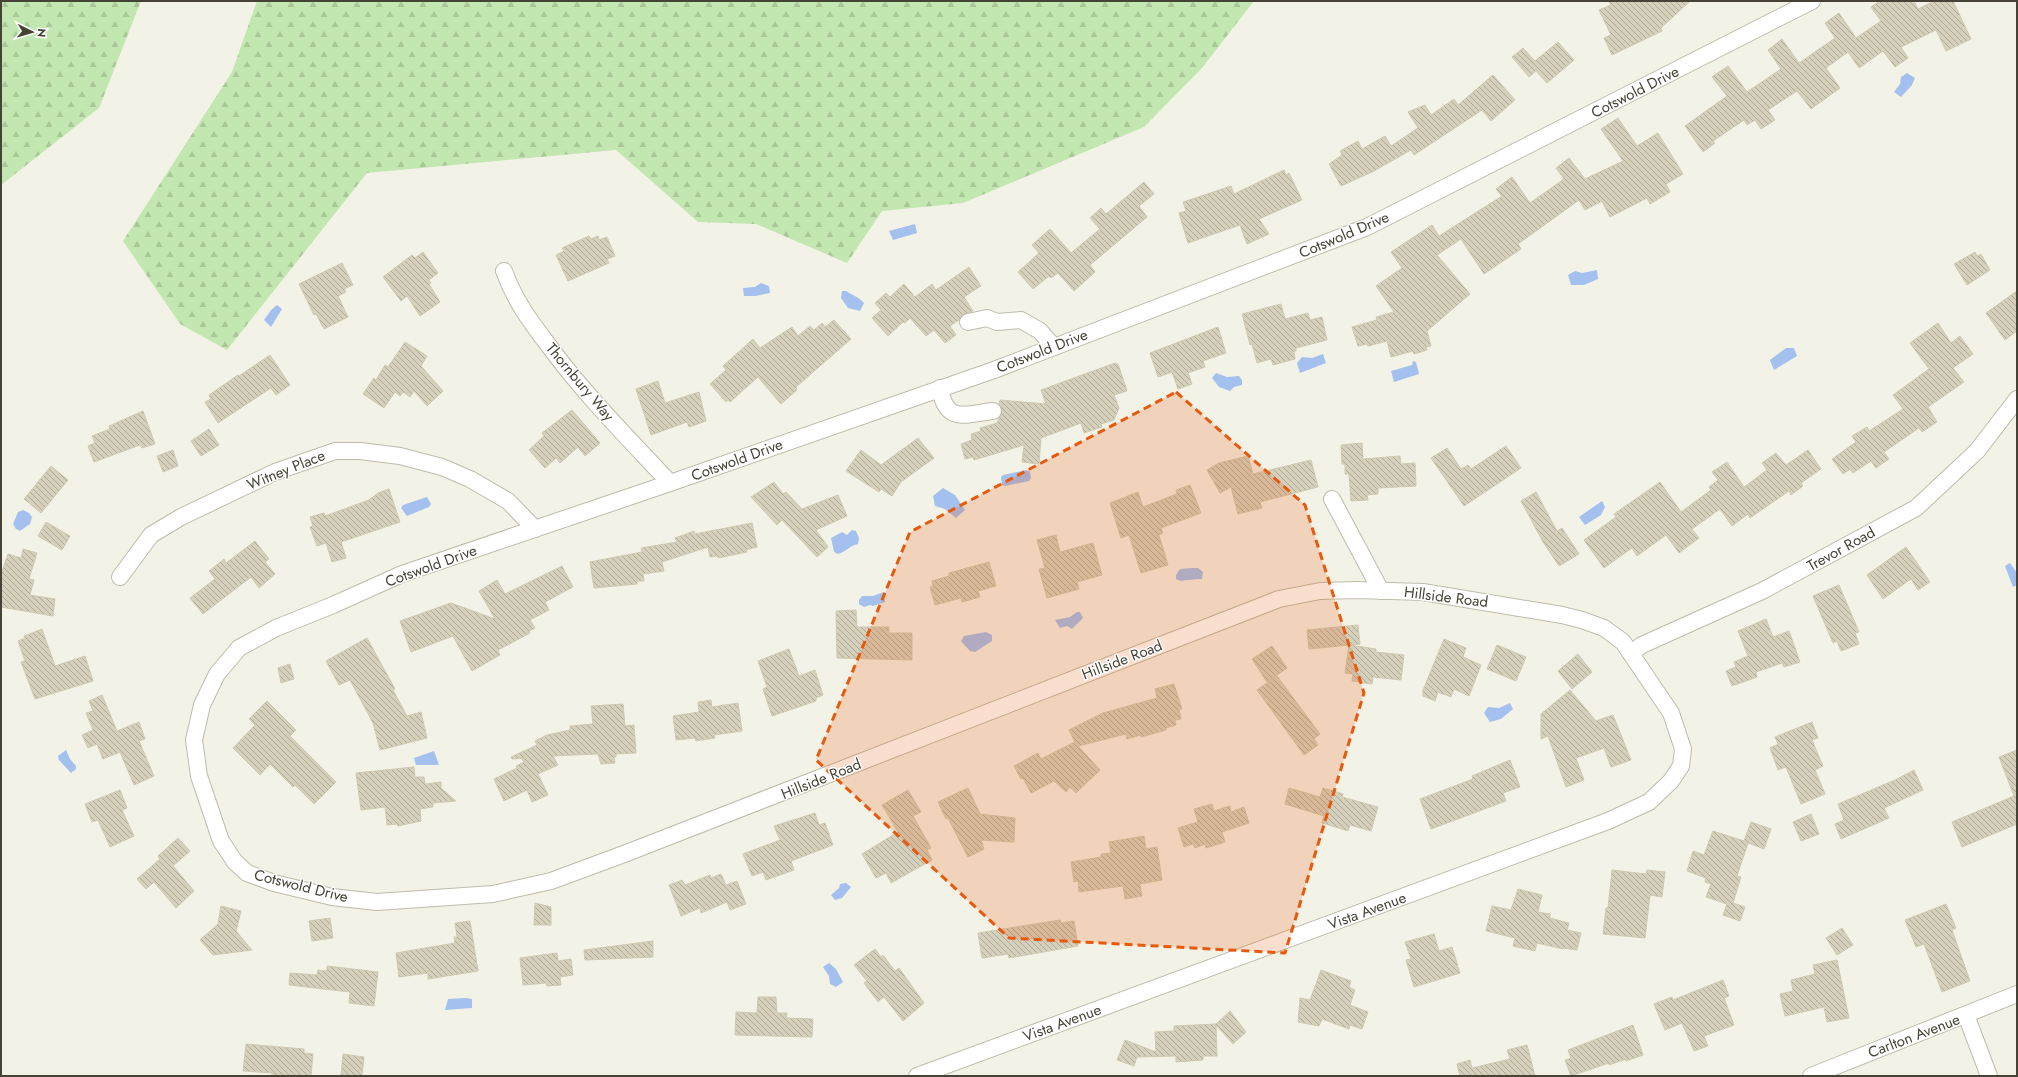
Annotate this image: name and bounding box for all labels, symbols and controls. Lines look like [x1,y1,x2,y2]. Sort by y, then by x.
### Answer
north arrow [12,12,52,52]
text: N [34,28,50,38]
street label: Cotswold Drive [1587,60,1683,124]
street label: Cotswold Drive [1295,206,1393,264]
street label: Cotswold Drive [993,323,1091,378]
street label: Thornbury Way [541,338,620,426]
street label: Cotswold Drive [688,433,786,487]
street label: Witney Place [244,444,329,496]
street label: Trevor Road [1803,521,1879,577]
street label: Cotswold Drive [382,539,480,593]
street label: Hillside Road [1403,581,1489,613]
street label: Hillside Road [1079,635,1165,685]
street label: Hillside Road [778,753,864,805]
street label: Cotswold Drive [252,864,351,908]
street label: Vista Avenue [1325,887,1409,935]
street label: Vista Avenue [1020,999,1104,1047]
street label: Carlton Avenue [1865,1008,1963,1064]

